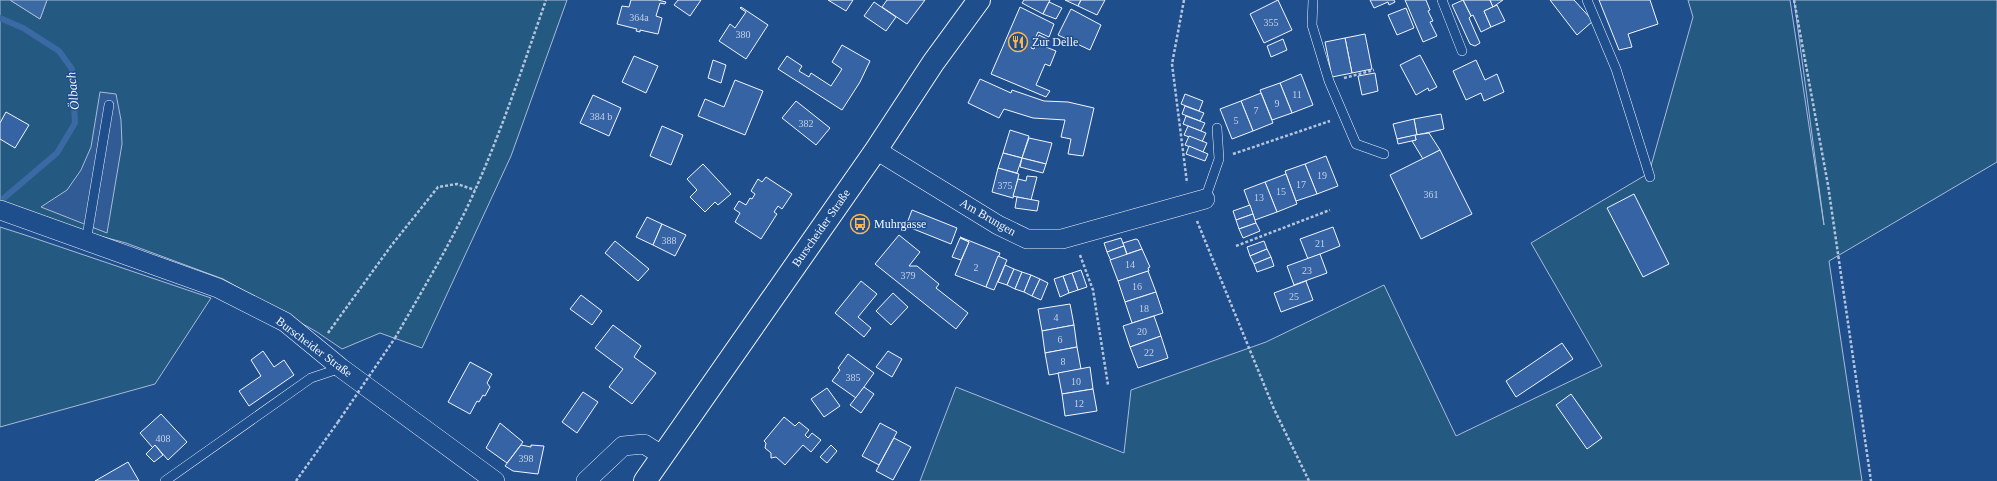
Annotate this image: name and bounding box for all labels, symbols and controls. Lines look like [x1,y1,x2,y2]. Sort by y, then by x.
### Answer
house number: 364a [629,12,649,23]
house number: 355 [1264,17,1279,28]
house number: 380 [736,29,751,40]
restaurant icon: Zur Delle [1007,31,1029,53]
place label: Zur Delle [1032,35,1078,49]
water label: Ölbach [63,71,82,111]
house number: 11 [1292,89,1302,100]
house number: 9 [1275,98,1280,109]
house number: 7 [1254,105,1259,116]
house number: 384 b [590,111,612,122]
house number: 5 [1234,115,1239,126]
house number: 382 [799,118,814,129]
house number: 19 [1317,170,1327,181]
house number: 17 [1296,179,1306,190]
house number: 375 [998,180,1013,191]
street label: Burscheider Straße [789,186,853,270]
house number: 15 [1276,186,1286,197]
house number: 361 [1424,189,1439,200]
house number: 13 [1254,192,1264,203]
street label: Am Brungen [958,195,1018,239]
bus stop icon: Muhrgasse [849,213,871,235]
place label: Muhrgasse [874,217,926,231]
house number: 388 [662,235,677,246]
house number: 21 [1315,238,1325,249]
house number: 14 [1125,259,1135,270]
house number: 2 [974,262,979,273]
house number: 23 [1302,265,1312,276]
house number: 379 [901,270,916,281]
house number: 16 [1132,281,1142,292]
house number: 25 [1289,291,1299,302]
house number: 18 [1139,303,1149,314]
house number: 4 [1054,312,1059,323]
street label: Burscheider Straße [273,314,355,380]
house number: 20 [1137,326,1147,337]
house number: 6 [1058,334,1063,345]
house number: 22 [1144,347,1154,358]
house number: 8 [1061,356,1066,367]
house number: 385 [846,372,861,383]
house number: 10 [1071,376,1081,387]
house number: 12 [1074,398,1084,409]
house number: 408 [156,433,171,444]
house number: 398 [519,453,534,464]

